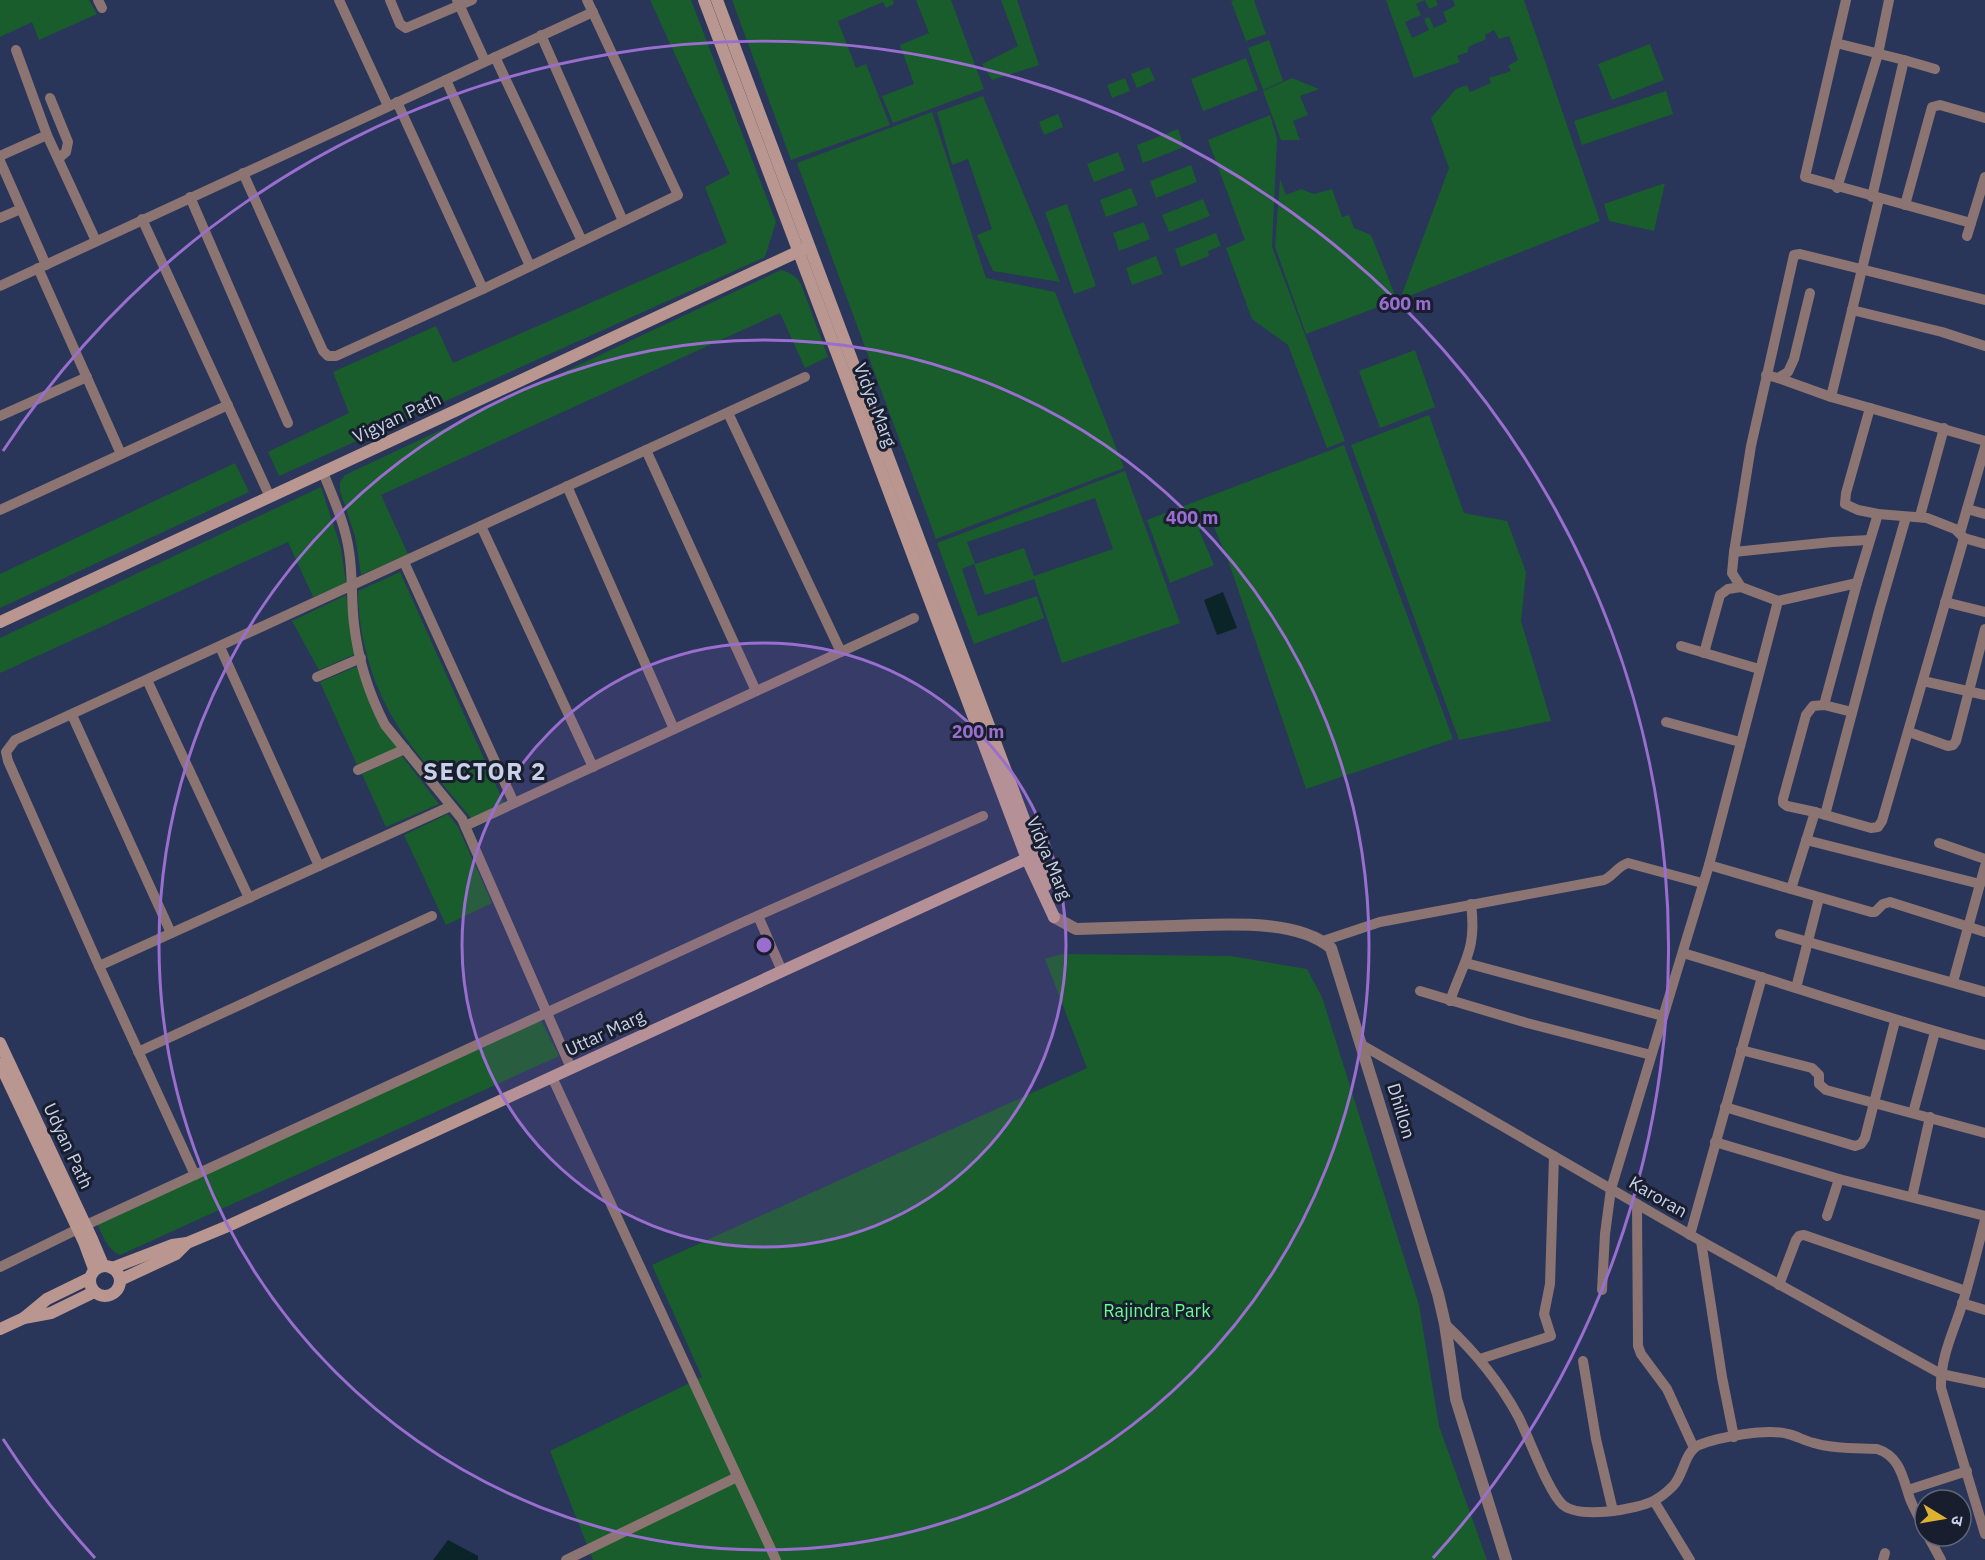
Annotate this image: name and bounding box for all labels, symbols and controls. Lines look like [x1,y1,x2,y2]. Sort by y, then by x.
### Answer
text: 600 m [1379,292,1431,315]
street label: Vidya Marg [849,359,902,451]
street label: Vigyan Path [349,387,445,448]
text: 400 m [1166,506,1218,529]
text: 200 m [952,720,1004,743]
district label: SECTOR 2 [423,755,547,787]
street label: Vidya Marg [1022,813,1078,903]
centre of rings [754,935,774,955]
street label: Uttar Marg [561,1004,649,1061]
street label: Dhillon [1382,1080,1421,1141]
street label: Udyan Path [39,1099,98,1192]
street label: Karoran [1625,1171,1692,1222]
park label: Rajindra Park [1103,1299,1211,1322]
north arrow [1913,1488,1973,1548]
text: उ [1947,1514,1968,1528]

